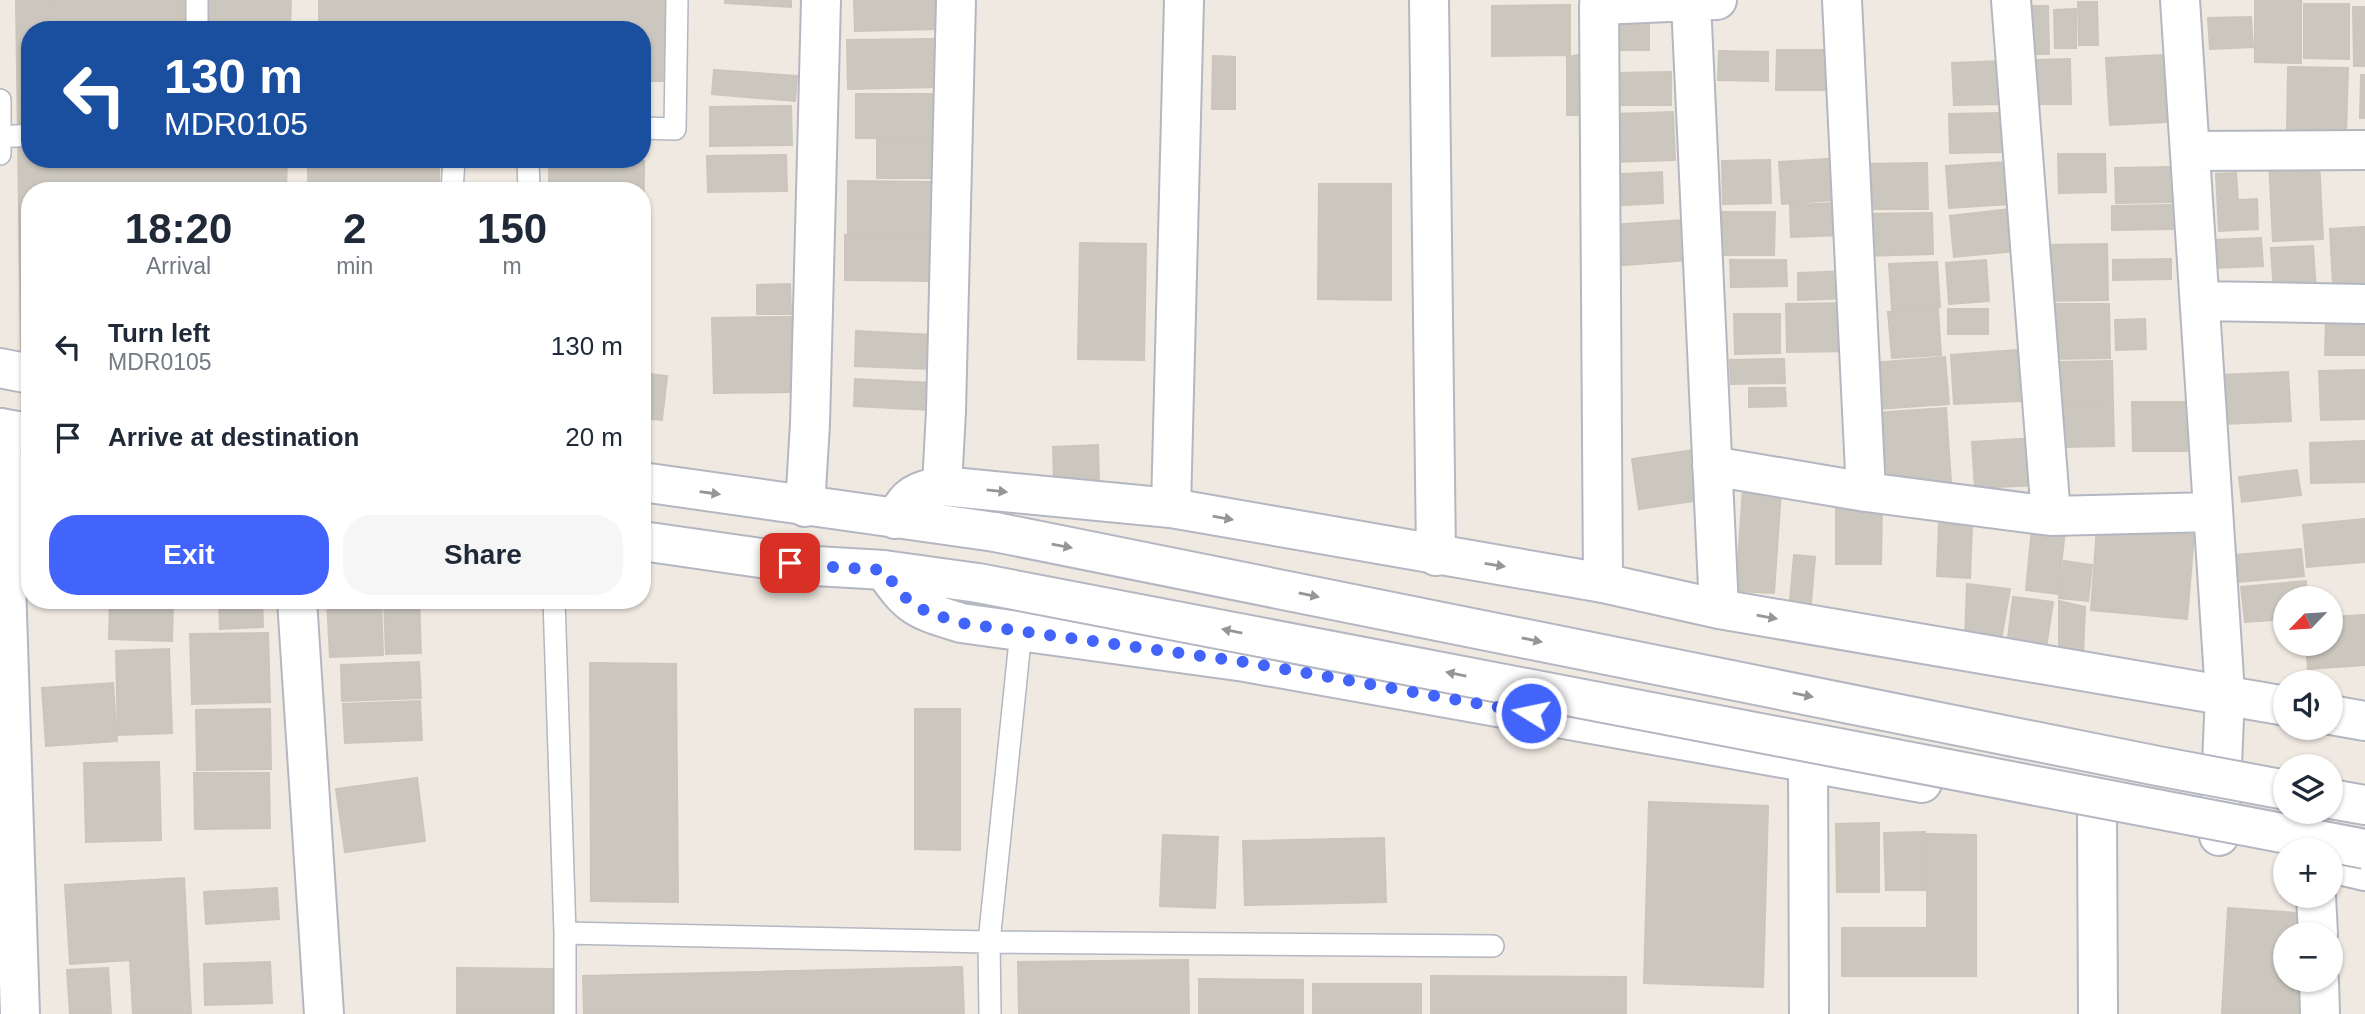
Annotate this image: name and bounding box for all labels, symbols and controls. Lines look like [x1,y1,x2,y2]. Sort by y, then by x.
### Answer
icon: left [49,49,140,140]
text: 130 m [164,49,303,103]
text: MDR0105 [164,106,308,142]
text: 18:20 [125,205,232,252]
text: 2 [343,205,366,252]
text: 150 [477,205,547,252]
text: Arrival [146,253,211,279]
text: min [336,253,373,279]
text: m [503,253,522,279]
text: Turn left [108,318,210,348]
icon: left [49,328,87,366]
text: 130 m [551,331,623,361]
text: MDR0105 [108,349,212,375]
icon: arrive [49,419,87,457]
text: Arrive at destination [108,422,359,452]
text: 20 m [565,422,623,452]
one-way arrow [986,486,1008,497]
one-way arrow [699,488,721,499]
one-way arrow [1212,513,1234,524]
button: Exit [49,515,329,595]
button: Share [343,515,623,595]
pin [760,533,820,593]
one-way arrow [1051,541,1073,552]
icon: arrive [771,544,809,582]
one-way arrow [1484,560,1506,571]
north arrow [2273,586,2343,656]
map controls [2273,586,2343,992]
one-way arrow [1298,590,1320,601]
one-way arrow [1756,612,1778,623]
one-way arrow [1221,626,1243,637]
one-way arrow [1521,635,1543,646]
one-way arrow [1445,668,1467,679]
button: sound [2273,670,2343,740]
position arrow [1494,676,1568,750]
one-way arrow [1792,690,1814,701]
button: layers [2273,754,2343,824]
button: + [2273,838,2343,908]
button: − [2273,922,2343,992]

